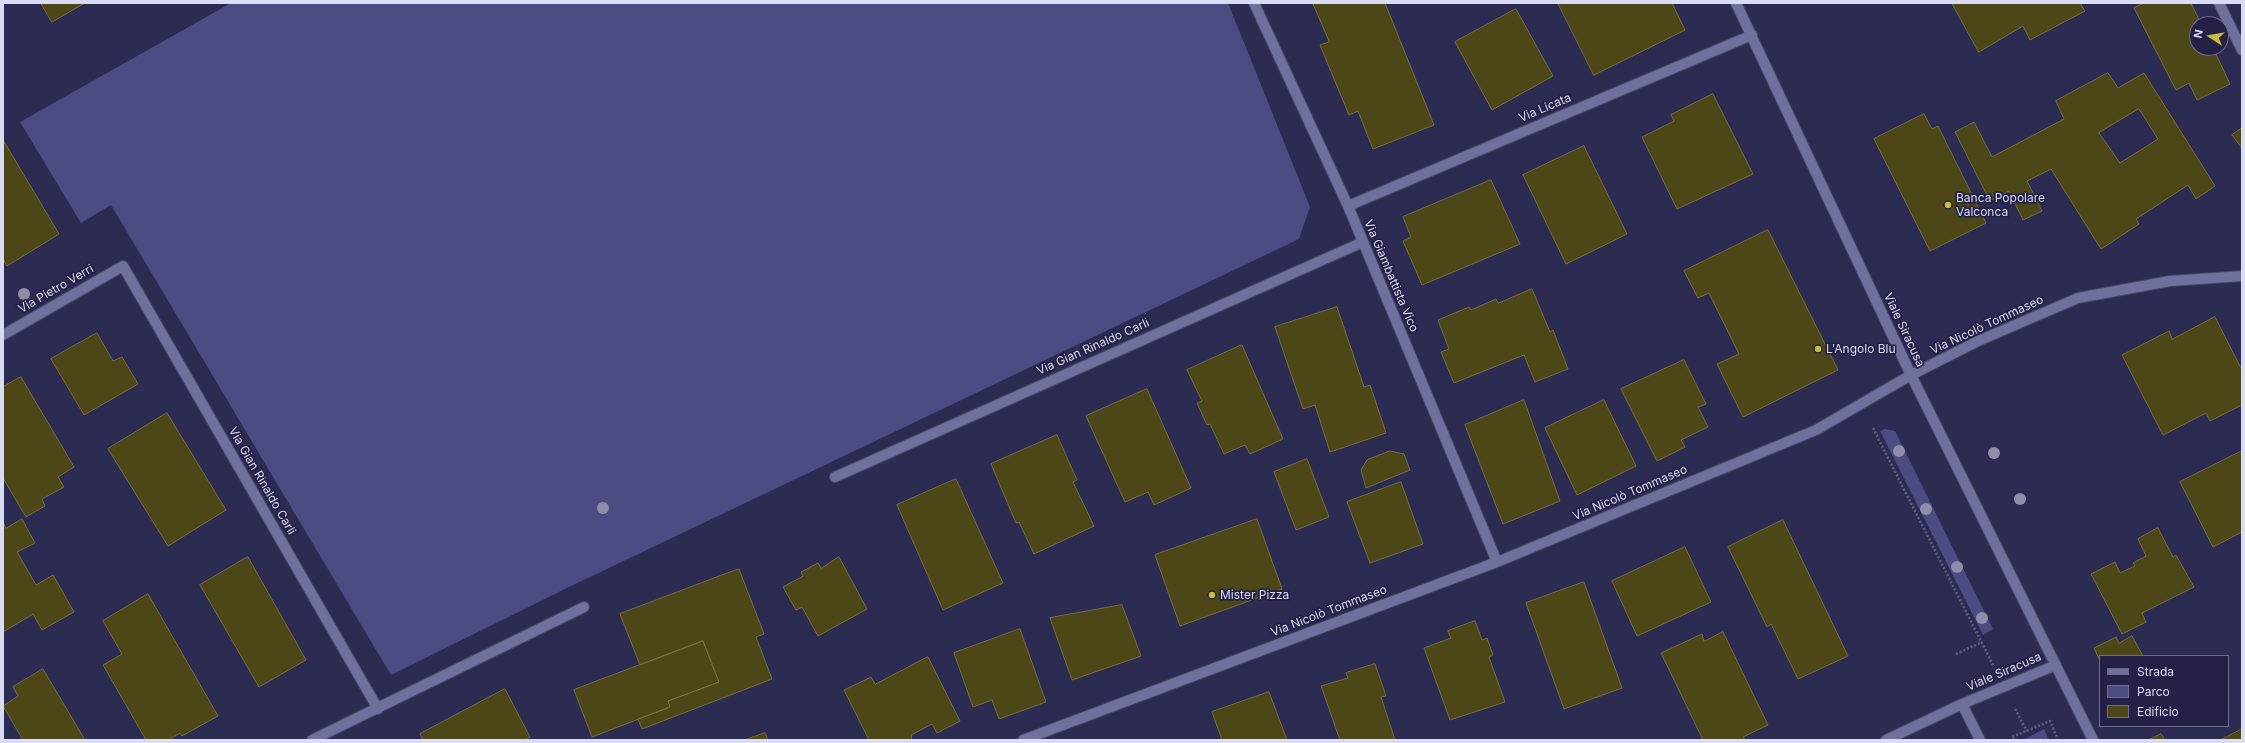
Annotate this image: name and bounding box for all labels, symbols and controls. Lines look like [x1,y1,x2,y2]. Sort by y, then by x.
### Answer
north arrow [2189,16,2229,56]
text: N [2191,28,2206,39]
street label: Via Licata [1517,91,1573,125]
place label: Banca Popolare Valconca [1956,191,2045,219]
marker: Banca Popolare Valconca [1943,200,1953,210]
street label: Via Giambattista Vico [1361,218,1421,334]
street label: Via Pietro Verri [16,262,96,316]
street label: Viale Siracusa [1881,291,1927,369]
street label: Via Nicolò Tommaseo [1928,292,2046,358]
street label: Via Gian Rinaldo Carli [1034,316,1152,378]
place label: L'Angolo Blu [1826,342,1896,356]
marker: L'Angolo Blu [1813,344,1823,354]
street label: Via Gian Rinaldo Carli [225,425,299,537]
street label: Via Nicolò Tommaseo [1571,462,1689,524]
street label: Via Nicolò Tommaseo [1269,582,1389,640]
place label: Mister Pizza [1220,588,1289,602]
marker: Mister Pizza [1207,590,1217,600]
street label: Viale Siracusa [1964,650,2044,694]
legend [2099,655,2229,727]
text: Strada [2137,664,2174,679]
text: Parco [2137,684,2170,699]
text: Edificio [2137,704,2179,719]

